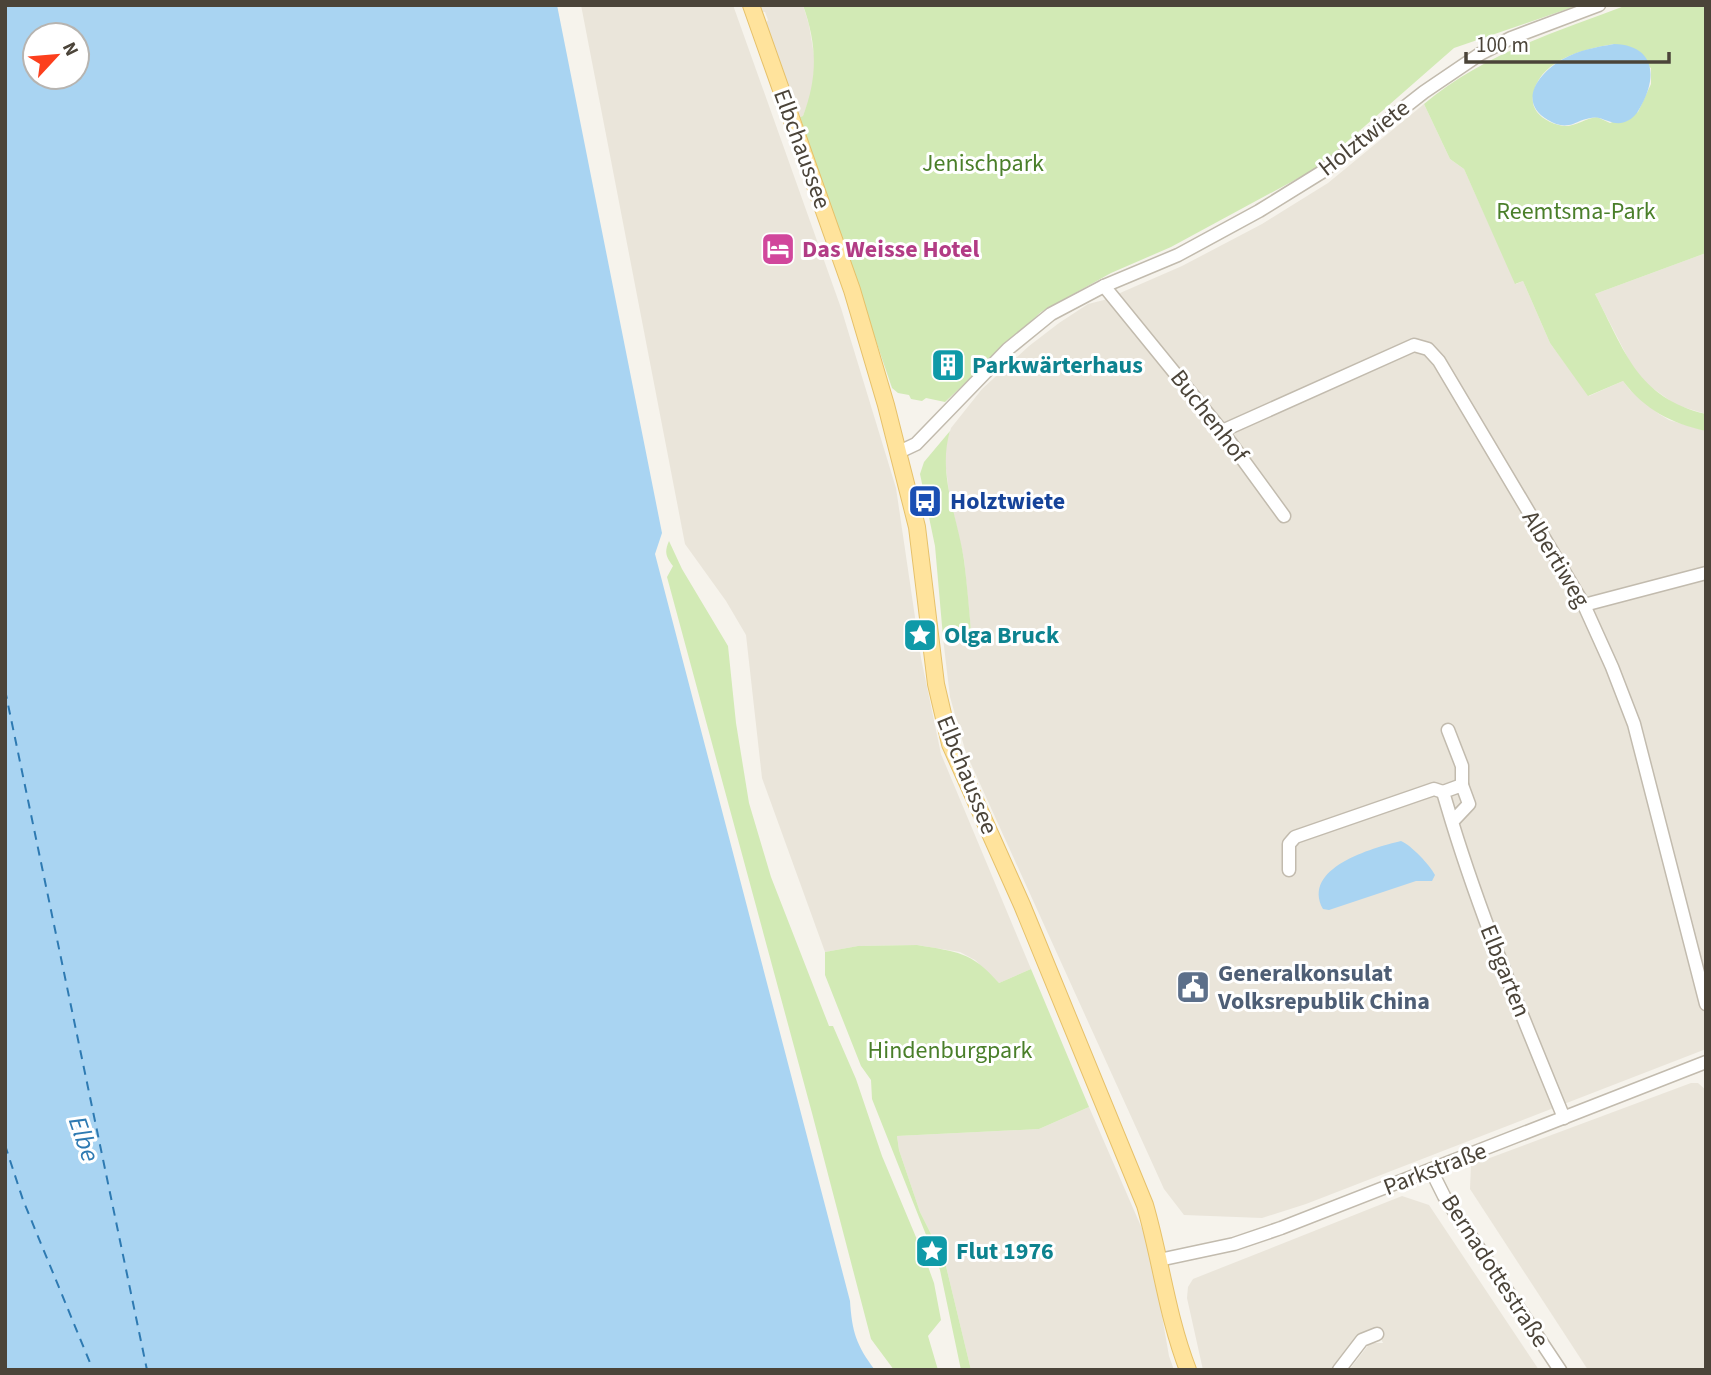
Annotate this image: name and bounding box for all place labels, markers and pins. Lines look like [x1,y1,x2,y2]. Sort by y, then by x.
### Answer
hotel icon: Das Weisse Hotel [759,230,797,268]
place label: Das Weisse Hotel [802,232,979,267]
building icon: Parkwärterhaus [929,346,967,384]
place label: Parkwärterhaus [972,348,1143,383]
bus stop icon: Holztwiete [906,482,944,520]
place label: Holztwiete [950,484,1065,519]
place icon: Olga Bruck [901,616,939,654]
place label: Olga Bruck [944,618,1060,653]
place label: Generalkonsulat Volksrepublik China [1217,956,1430,1019]
public building icon: Generalkonsulat Volksrepublik China [1174,968,1212,1006]
place icon: Flut 1976 [913,1232,951,1270]
place label: Flut 1976 [956,1234,1054,1269]

